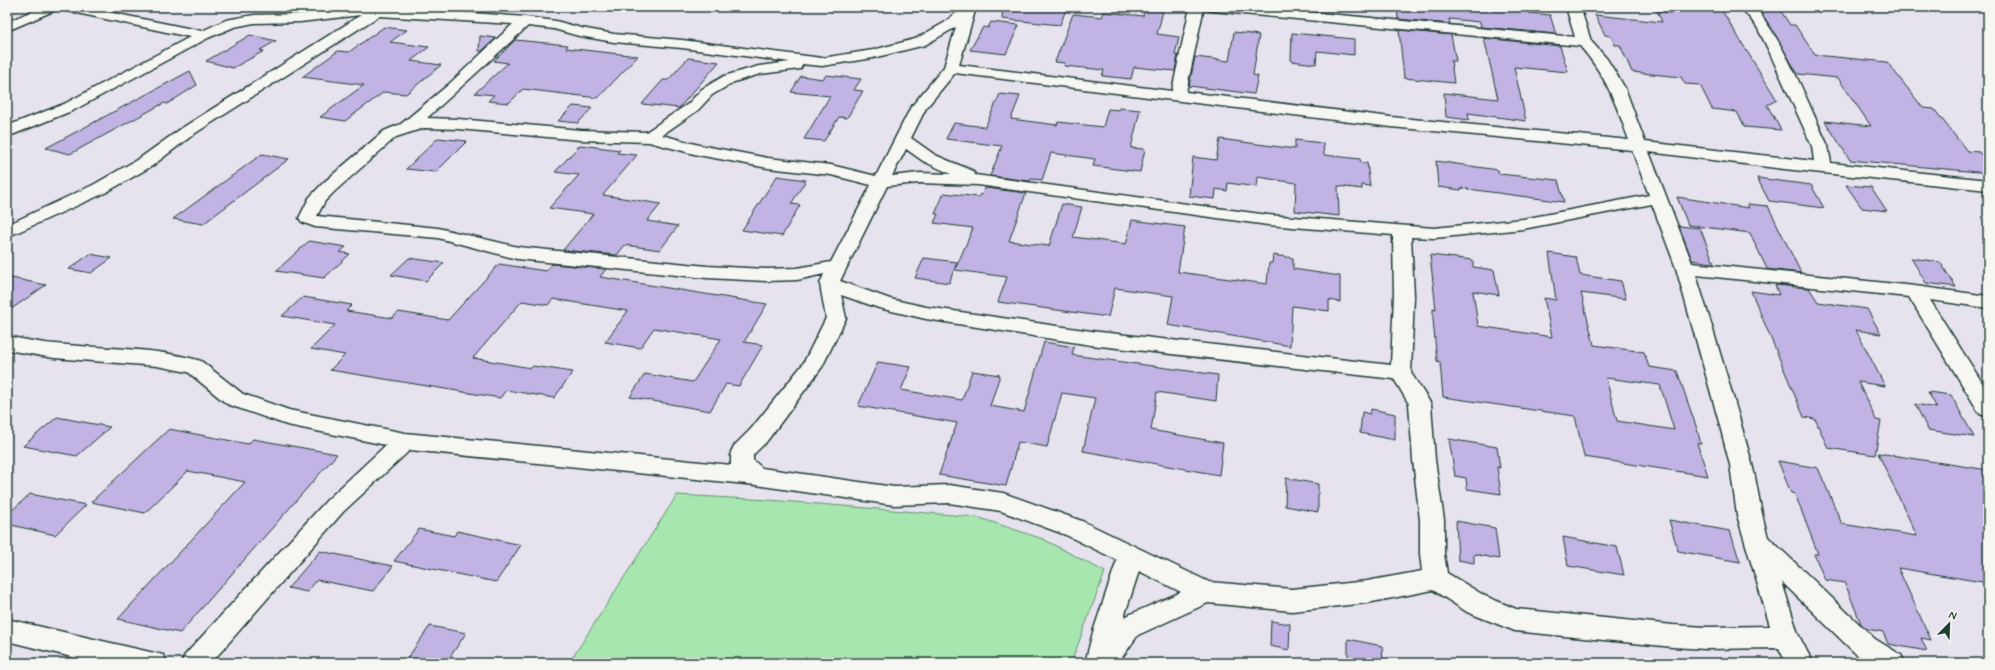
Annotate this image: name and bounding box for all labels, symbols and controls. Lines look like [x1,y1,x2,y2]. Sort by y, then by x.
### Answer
north arrow [1929,604,1969,644]
text: N [1946,608,1959,624]

